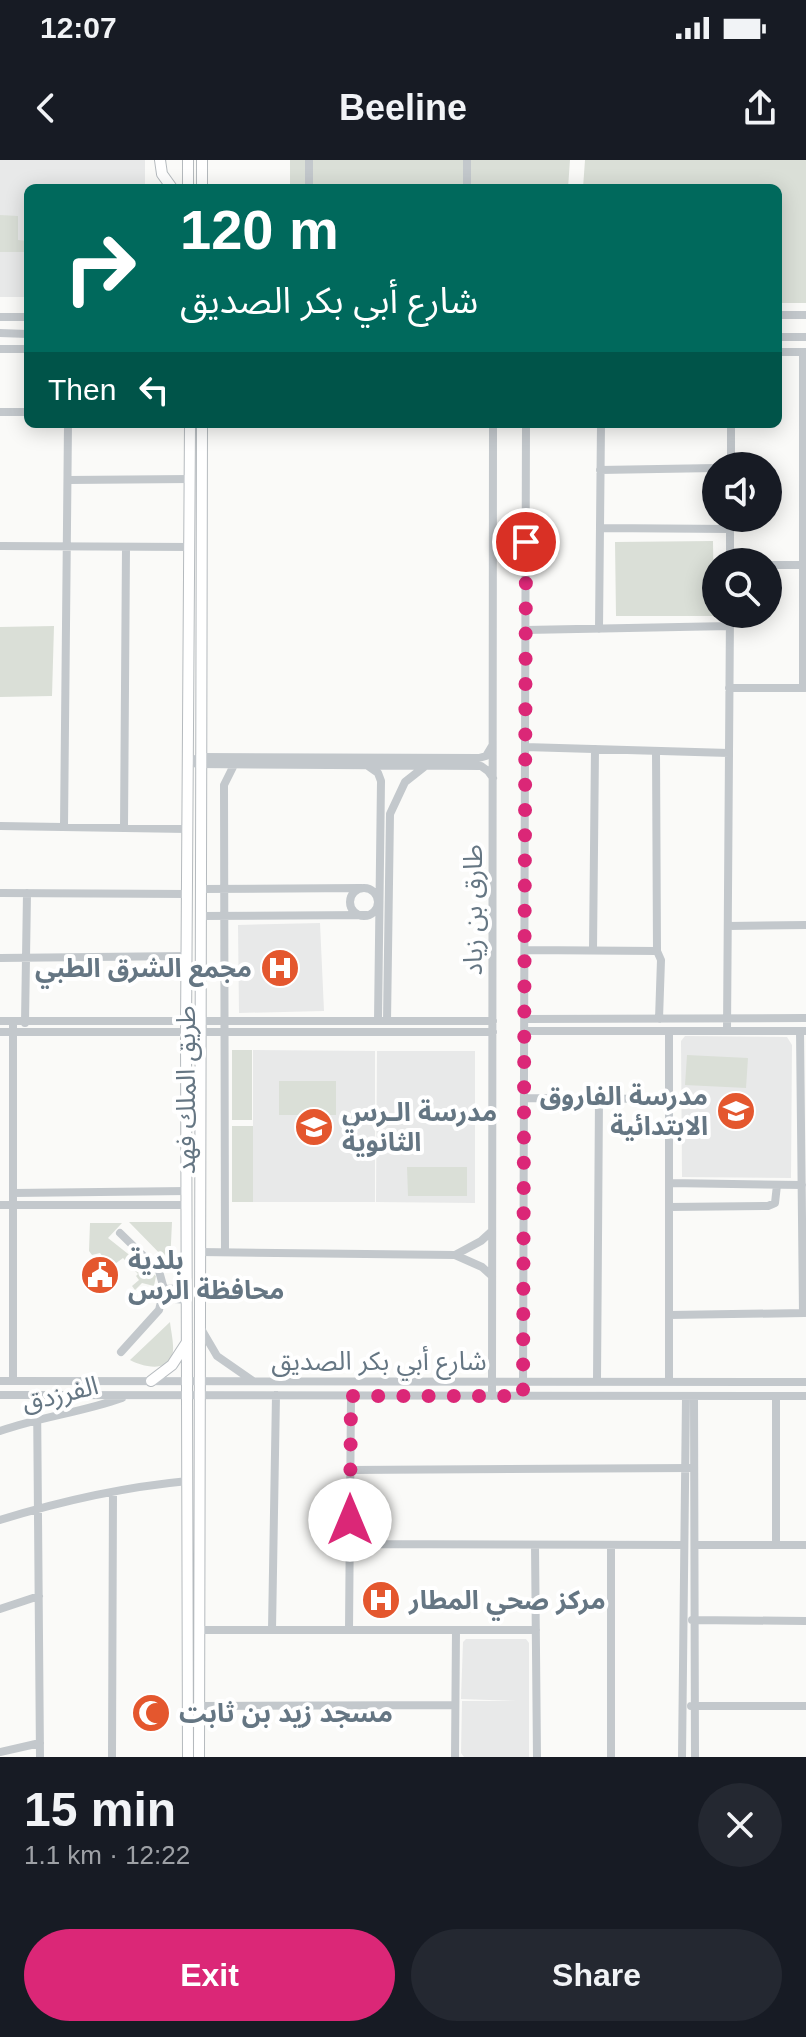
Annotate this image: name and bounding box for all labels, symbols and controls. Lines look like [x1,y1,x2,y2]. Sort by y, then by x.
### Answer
text: 12:07 [40,11,117,44]
icon: back [24,86,68,130]
icon: share [738,86,782,130]
text: Beeline [339,87,467,128]
text: 120 m [180,198,339,261]
icon: right [48,216,152,320]
text: شارع أبي بكر الصديق [180,280,478,321]
icon: left [132,368,176,412]
text: Then [48,373,116,406]
map controls [702,452,782,628]
button: sound [702,452,782,532]
pin [492,508,560,576]
icon: arrive [504,520,548,564]
button: search [702,548,782,628]
street label: طارق بن زياد [458,845,488,975]
hospital icon: مجمع الشرق الطبي [259,947,301,989]
place label: مجمع الشرق الطبي [35,953,252,989]
street label: طريق الملك فهد [171,1006,202,1174]
place label: مدرسة الفاروق الابتدائية [540,1081,708,1141]
school or university icon: مدرسة الفاروق الابتدائية [715,1090,757,1132]
place label: مدرسة الـرس الثانوية [342,1097,497,1157]
school or university icon: مدرسة الـرس الثانوية [293,1106,335,1148]
place label: بلدية محافظة الرس [128,1245,284,1305]
public building icon: بلدية محافظة الرس [79,1254,121,1296]
street label: شارع أبي بكر الصديق [271,1345,487,1381]
street label: الفرزدق [19,1370,101,1418]
position arrow [308,1478,392,1562]
hospital icon: مركز صحي المطار [360,1579,402,1621]
place label: مركز صحي المطار [408,1585,606,1621]
mosque icon: مسجد زيد بن ثابت [130,1692,172,1734]
place label: مسجد زيد بن ثابت [179,1698,393,1728]
text: 15 min [24,1783,176,1836]
button: close [698,1783,782,1867]
text: 1.1 km · 12:22 [24,1840,190,1870]
button: Exit [24,1929,395,2021]
button: Share [411,1929,782,2021]

